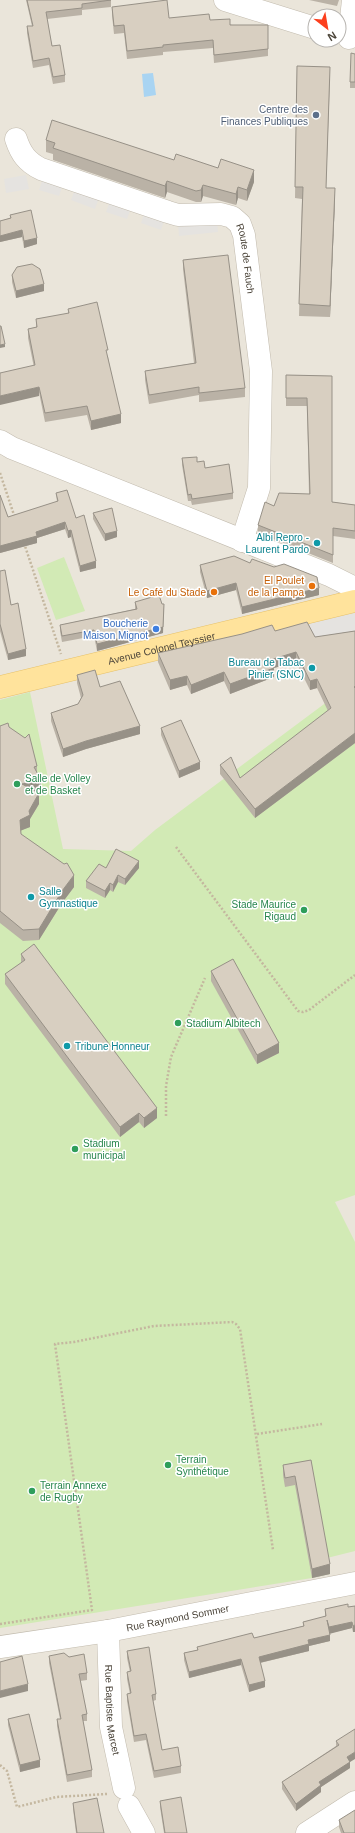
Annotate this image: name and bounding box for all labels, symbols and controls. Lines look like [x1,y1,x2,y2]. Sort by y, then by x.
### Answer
north arrow [307,8,347,48]
text: N [326,29,339,44]
place label: Centre des Finances Publiques [221,104,308,127]
marker: Centre des Finances Publiques [311,110,321,120]
street label: Route de Fauch [234,222,256,294]
place label: Albi Repro - Laurent Pardo [246,532,309,555]
marker: Albi Repro - Laurent Pardo [312,538,322,548]
place label: El Poulet de la Pampa [248,575,304,598]
marker: El Poulet de la Pampa [307,581,317,591]
place label: Le Café du Stade [128,587,206,598]
marker: Le Café du Stade [209,587,219,597]
place label: Boucherie Maison Mignot [83,618,148,641]
marker: Boucherie Maison Mignot [151,624,161,634]
street label: Avenue Colonel Teyssier [107,630,217,667]
place label: Bureau de Tabac Pinier (SNC) [229,657,304,680]
marker: Bureau de Tabac Pinier (SNC) [307,663,317,673]
place label: Salle de Volley et de Basket [25,773,91,796]
marker: Salle de Volley et de Basket [12,779,22,789]
place label: Salle Gymnastique [39,886,98,909]
marker: Salle Gymnastique [26,892,36,902]
place label: Stade Maurice Rigaud [232,899,296,922]
marker: Stade Maurice Rigaud [299,905,309,915]
marker: Stadium Albitech [173,1018,183,1028]
place label: Stadium Albitech [186,1018,261,1029]
marker: Tribune Honneur [62,1041,72,1051]
place label: Tribune Honneur [75,1041,150,1052]
place label: Stadium municipal [83,1138,125,1161]
marker: Stadium municipal [70,1144,80,1154]
place label: Terrain Synthétique [176,1454,229,1477]
marker: Terrain Synthétique [163,1460,173,1470]
place label: Terrain Annexe de Rugby [40,1480,107,1503]
marker: Terrain Annexe de Rugby [27,1486,37,1496]
street label: Rue Raymond Sommer [125,1602,231,1633]
street label: Rue Baptiste Marcet [103,1664,122,1756]

